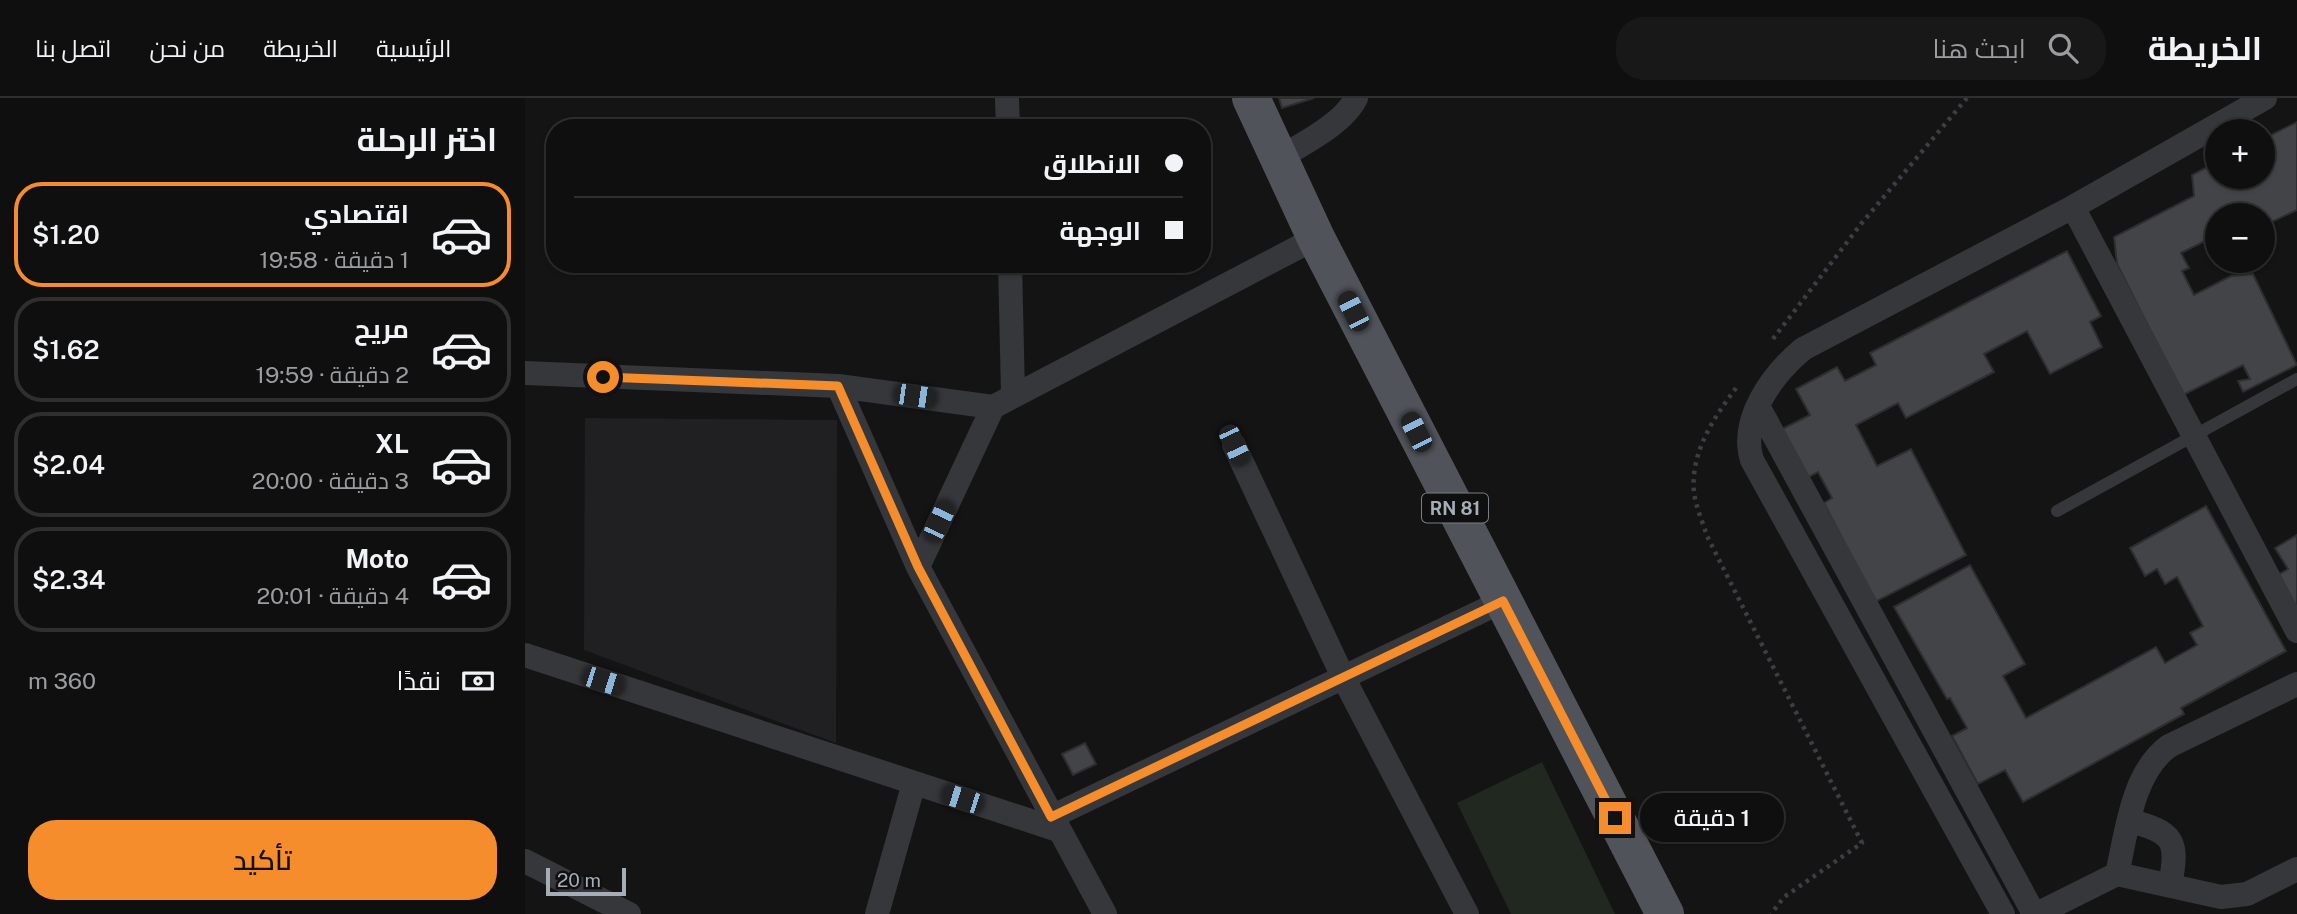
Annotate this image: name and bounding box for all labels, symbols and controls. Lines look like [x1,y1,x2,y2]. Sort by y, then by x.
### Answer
search box [1616,17,2106,80]
icon: search [2044,29,2082,67]
text: الخريطة [2148,29,2262,67]
text: ابحث هنا [1932,33,2026,64]
text: اتصل بنا [35,34,112,62]
text: من نحن [150,34,225,62]
text: الخريطة [263,34,338,62]
text: الرئيسية [376,34,451,62]
map controls [2205,119,2275,273]
button: + [2205,119,2275,189]
text: اختر الرحلة [357,121,497,158]
text: الانطلاق [1043,148,1141,179]
text: اقتصادي [304,198,409,229]
icon: car [430,203,493,266]
button: − [2205,203,2275,273]
text: الوجهة [1060,215,1141,246]
text: $1.20 [32,219,100,250]
text: 1 دقيقة · 19:58 [259,246,409,273]
car [1335,288,1372,334]
text: مريح [354,313,409,344]
icon: car [430,318,493,381]
text: $1.62 [32,334,100,365]
text: 2 دقيقة · 19:59 [256,361,409,388]
route start [587,361,619,393]
car [893,383,938,409]
car [1398,409,1435,455]
car [1216,422,1253,468]
text: XL [375,428,409,459]
icon: car [430,433,493,496]
text: $2.04 [32,449,105,480]
text: 3 دقيقة · 20:00 [252,467,409,494]
road number: RN 81 [1422,494,1488,522]
car [921,498,958,544]
text: Moto [346,543,409,574]
icon: car [430,548,493,611]
text: $2.34 [32,564,106,595]
text: 4 دقيقة · 20:01 [256,582,409,609]
icon: cash [459,662,497,700]
text: نقدًا [397,665,441,696]
car [580,665,627,697]
text: 360 m [28,667,96,694]
car [939,783,986,815]
callout: 1 دقيقة [1639,794,1783,842]
route end [1599,802,1631,834]
text: 1 دقيقة [1674,804,1750,831]
button: تأكيد [28,820,497,900]
scale bar [546,865,627,897]
text: 20 m [557,869,601,891]

